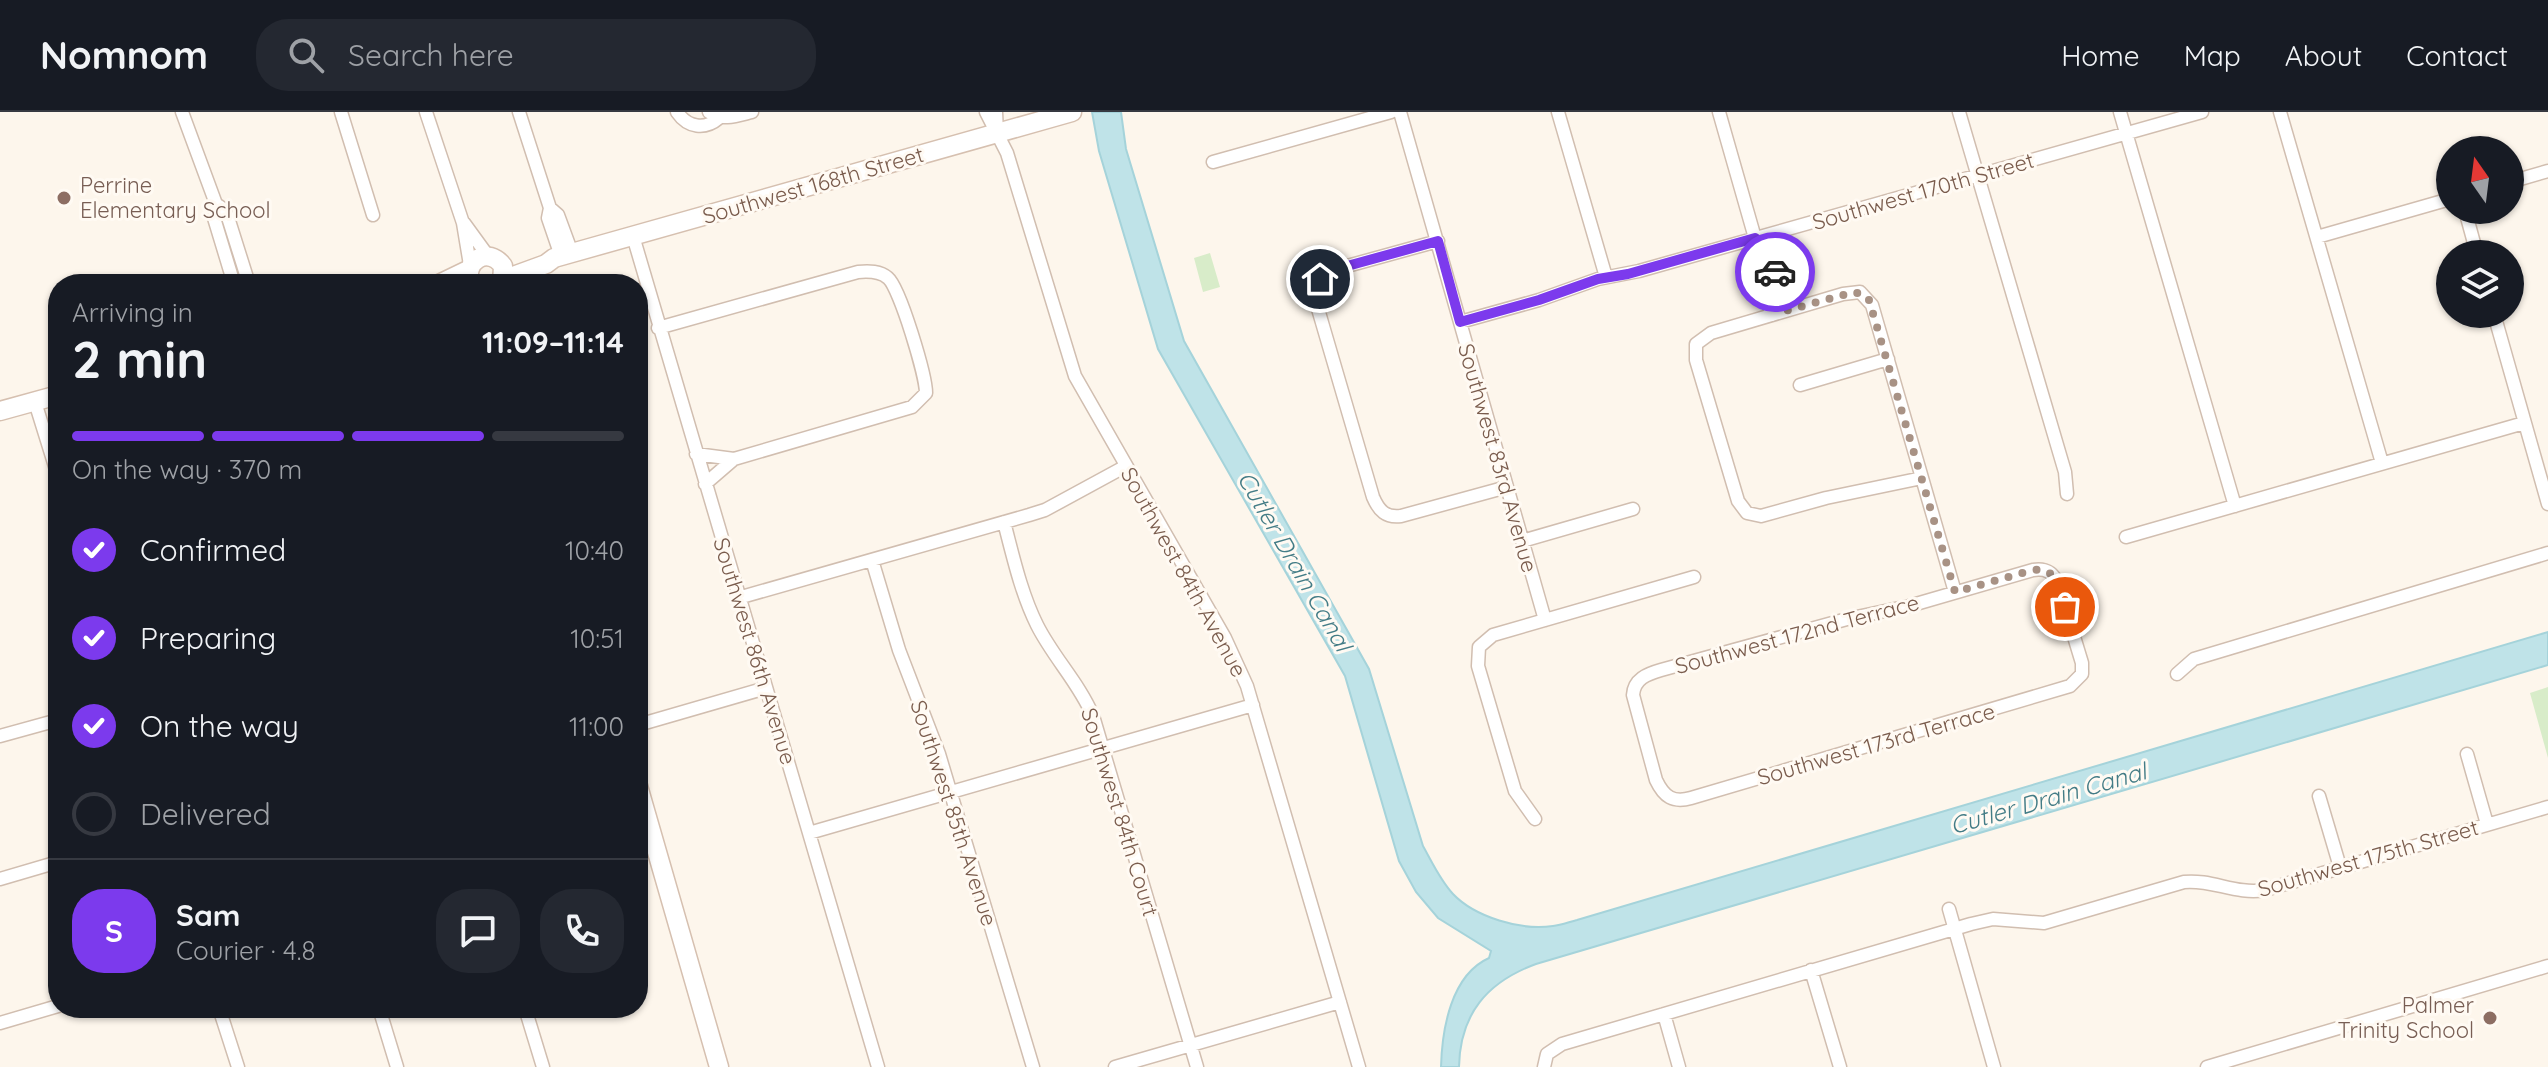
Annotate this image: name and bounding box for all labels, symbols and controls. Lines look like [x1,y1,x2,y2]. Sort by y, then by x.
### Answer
search box [256,19,816,91]
text: Nomnom [40,31,208,79]
icon: search [284,33,328,77]
text: Search here [348,36,514,74]
text: Home [2061,38,2140,73]
text: Map [2184,38,2241,73]
text: About [2285,38,2362,73]
text: Contact [2406,38,2508,73]
north arrow [2436,136,2524,224]
map controls [2436,136,2524,328]
street label: Southwest 168th Street [699,140,927,230]
street label: Southwest 170th Street [1809,146,2037,236]
place label: Perrine Elementary School [80,171,271,224]
marker: Perrine Elementary School [55,189,73,207]
courier [1735,232,1815,312]
button: layers [2436,240,2524,328]
pin [1286,245,1354,313]
icon: car [1753,250,1797,294]
icon: home [1298,257,1342,301]
text: Arriving in [72,296,193,329]
text: 11:09–11:14 [482,323,624,361]
text: 2 min [72,326,207,391]
street label: Southwest 83rd Avenue [1452,340,1544,576]
text: On the way · 370 m [72,453,302,486]
street label: Southwest 84th Avenue [1115,462,1253,682]
water label: Cutler Drain Canal [1231,466,1360,658]
icon: check [72,528,116,572]
text: Confirmed [140,531,286,569]
text: 10:40 [565,534,624,567]
street label: Southwest 86th Avenue [707,534,803,768]
pin [2031,573,2099,641]
icon: bag [2043,585,2087,629]
street label: Southwest 172nd Terrace [1672,588,1922,680]
icon: check [72,616,116,660]
text: Preparing [140,619,276,657]
text: 10:51 [570,622,624,655]
street label: Southwest 85th Avenue [904,696,1004,930]
street label: Southwest 173rd Terrace [1754,697,1998,791]
icon: check [72,704,116,748]
street label: Southwest 84th Court [1075,704,1165,920]
text: On the way [140,707,299,745]
text: 11:00 [569,710,624,743]
water label: Cutler Drain Canal [1947,755,2152,840]
text: Delivered [140,795,271,833]
street label: Southwest 175th Street [2254,813,2482,903]
button: chat [436,889,520,973]
button: phone [540,889,624,973]
text: Sam [176,896,240,934]
text: S [105,912,123,950]
text: Courier · 4.8 [176,934,315,967]
place label: Palmer Trinity School [2338,991,2475,1044]
marker: Palmer Trinity School [2481,1009,2499,1027]

